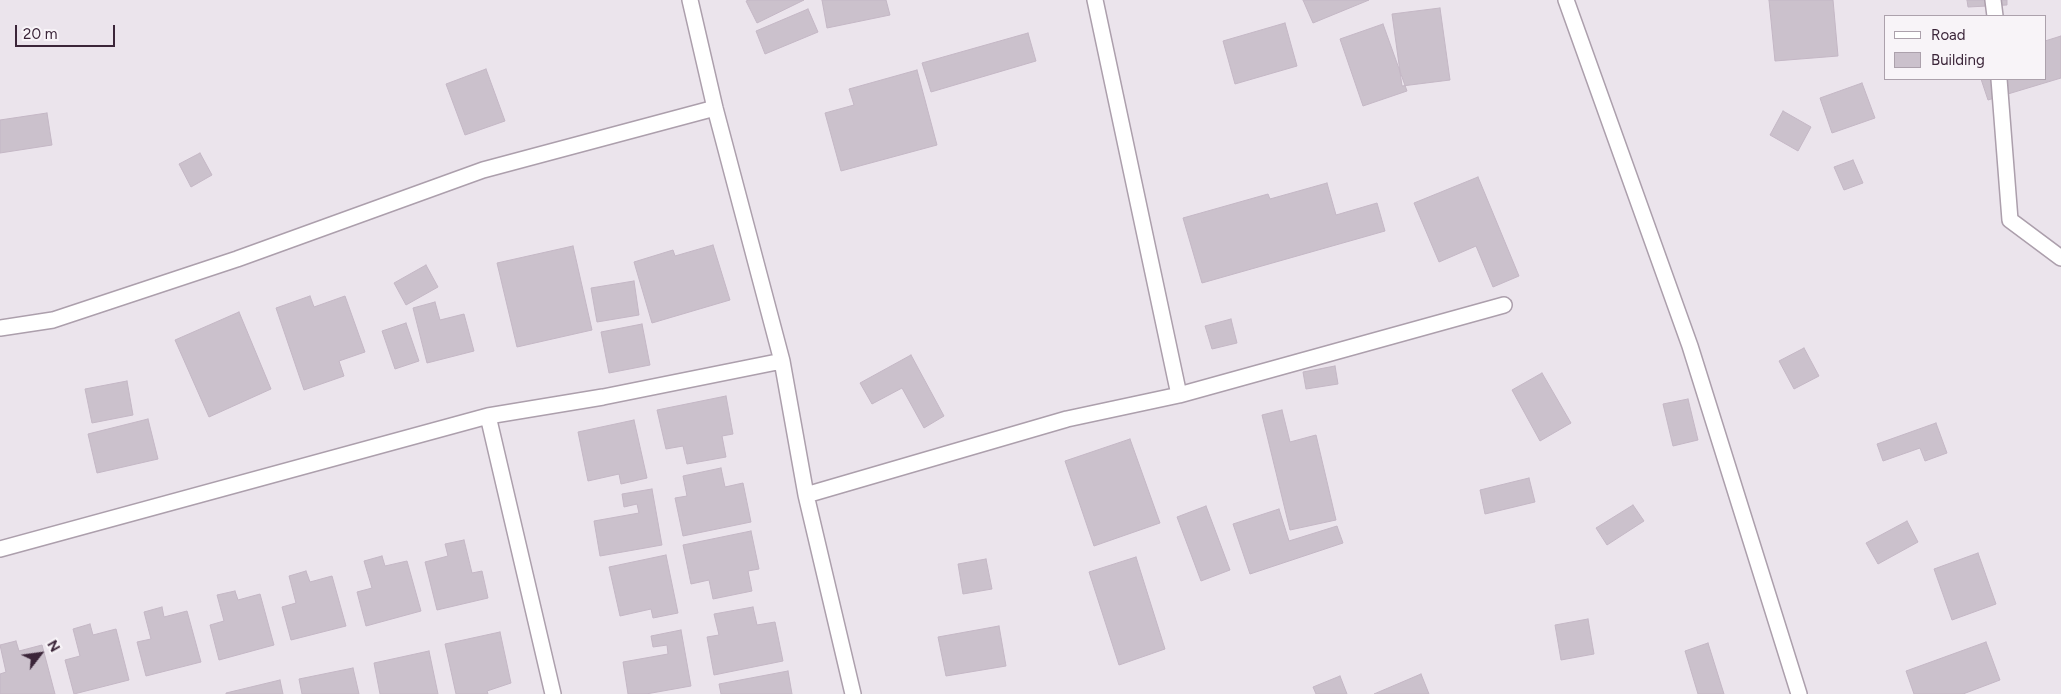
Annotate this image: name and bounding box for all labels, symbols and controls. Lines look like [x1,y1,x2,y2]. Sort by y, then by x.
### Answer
scale bar [18,15,118,47]
legend [1884,15,2046,80]
text: 20 m [23,25,57,43]
text: Road [1931,26,1966,44]
text: Building [1931,51,1985,69]
north arrow [15,629,65,679]
text: N [43,637,63,655]

